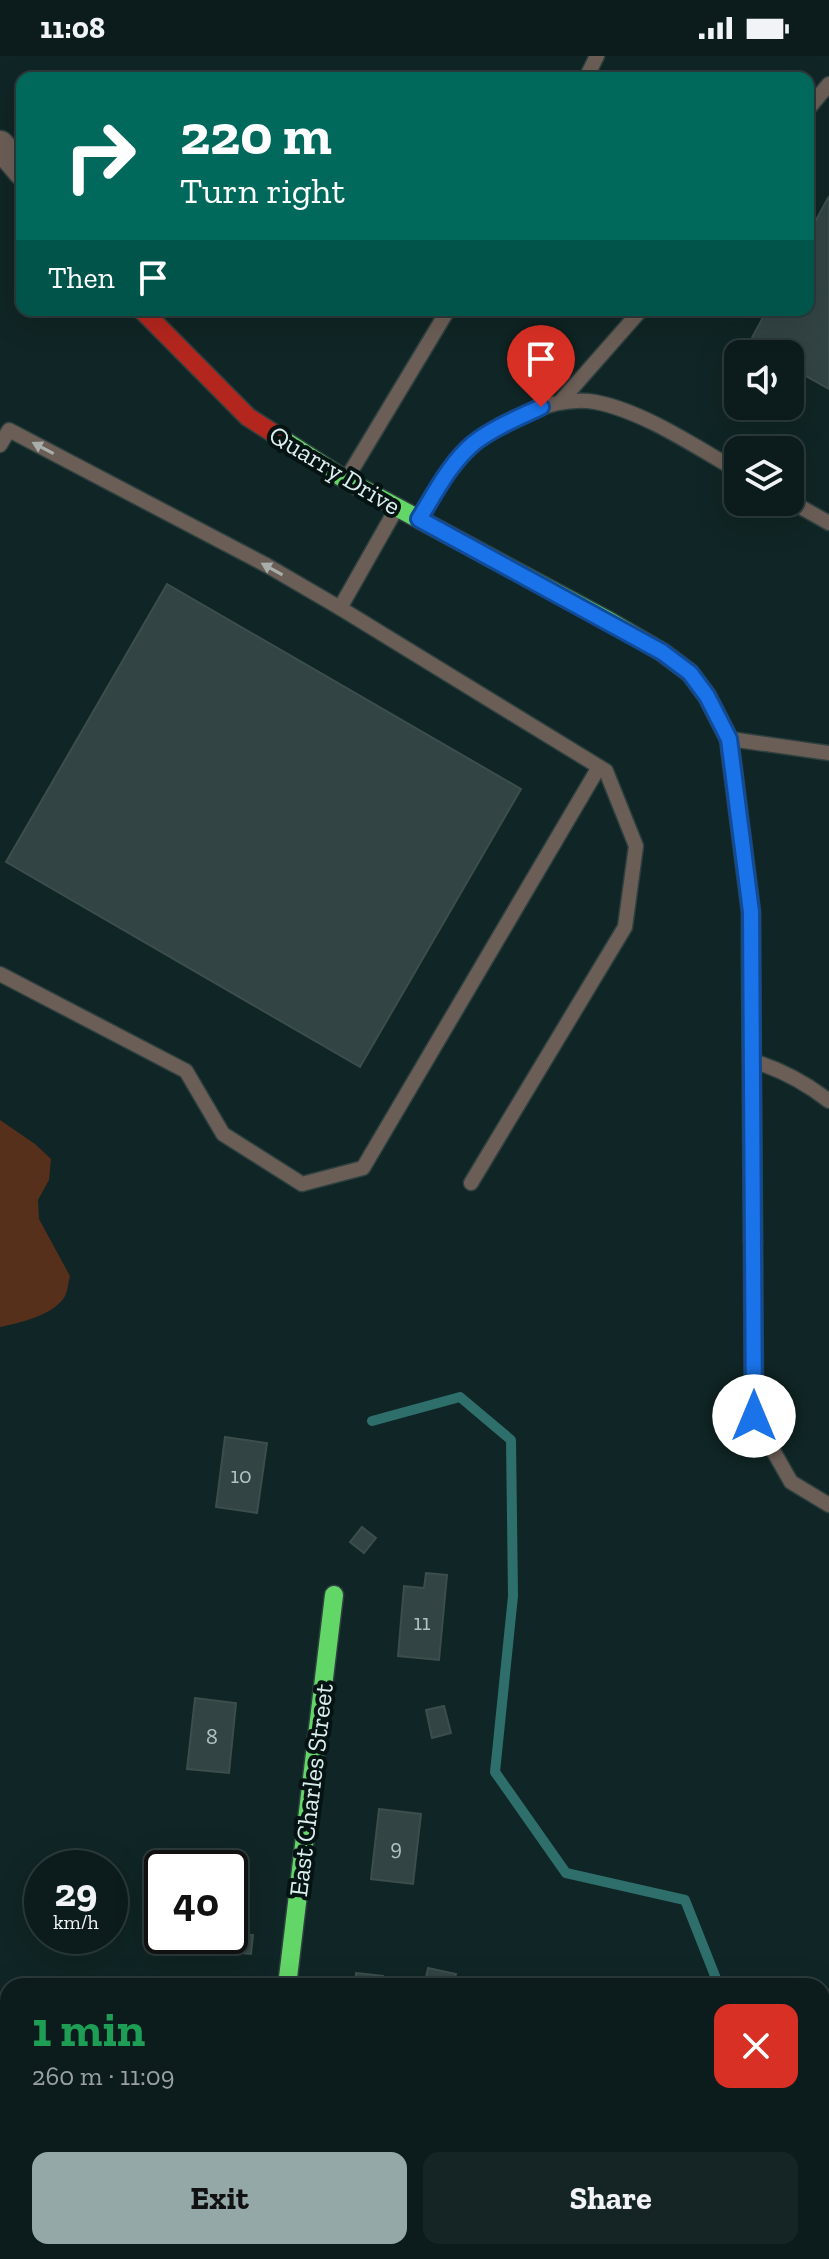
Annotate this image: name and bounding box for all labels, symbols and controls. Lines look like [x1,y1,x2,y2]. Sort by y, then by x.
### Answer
text: 11:08 [40,10,105,46]
text: 220 m [180,101,332,168]
icon: right [48,104,152,208]
text: Turn right [180,169,345,212]
icon: arrive [131,256,175,300]
text: Then [48,260,115,296]
pin [507,325,575,407]
icon: arrive [519,337,563,381]
map controls [724,340,804,516]
button: sound [724,340,804,420]
street label: Quarry Drive [263,418,407,522]
button: layers [724,436,804,516]
one-way arrow [31,441,54,454]
one-way arrow [261,562,284,576]
position arrow [712,1374,796,1458]
house number: 10 [230,1462,252,1489]
house number: 11 [414,1609,431,1636]
street label: East Charles Street [282,1681,340,1898]
house number: 8 [206,1723,218,1750]
house number: 9 [390,1834,402,1861]
speed limit sign: 40 [144,1850,248,1954]
text: 29 [55,1868,97,1916]
text: km/h [53,1910,99,1934]
text: 1 min [32,2001,145,2058]
button: close [714,2004,798,2088]
text: 260 m · 11:09 [32,2060,175,2092]
button: Exit [32,2152,407,2244]
button: Share [423,2152,798,2244]

